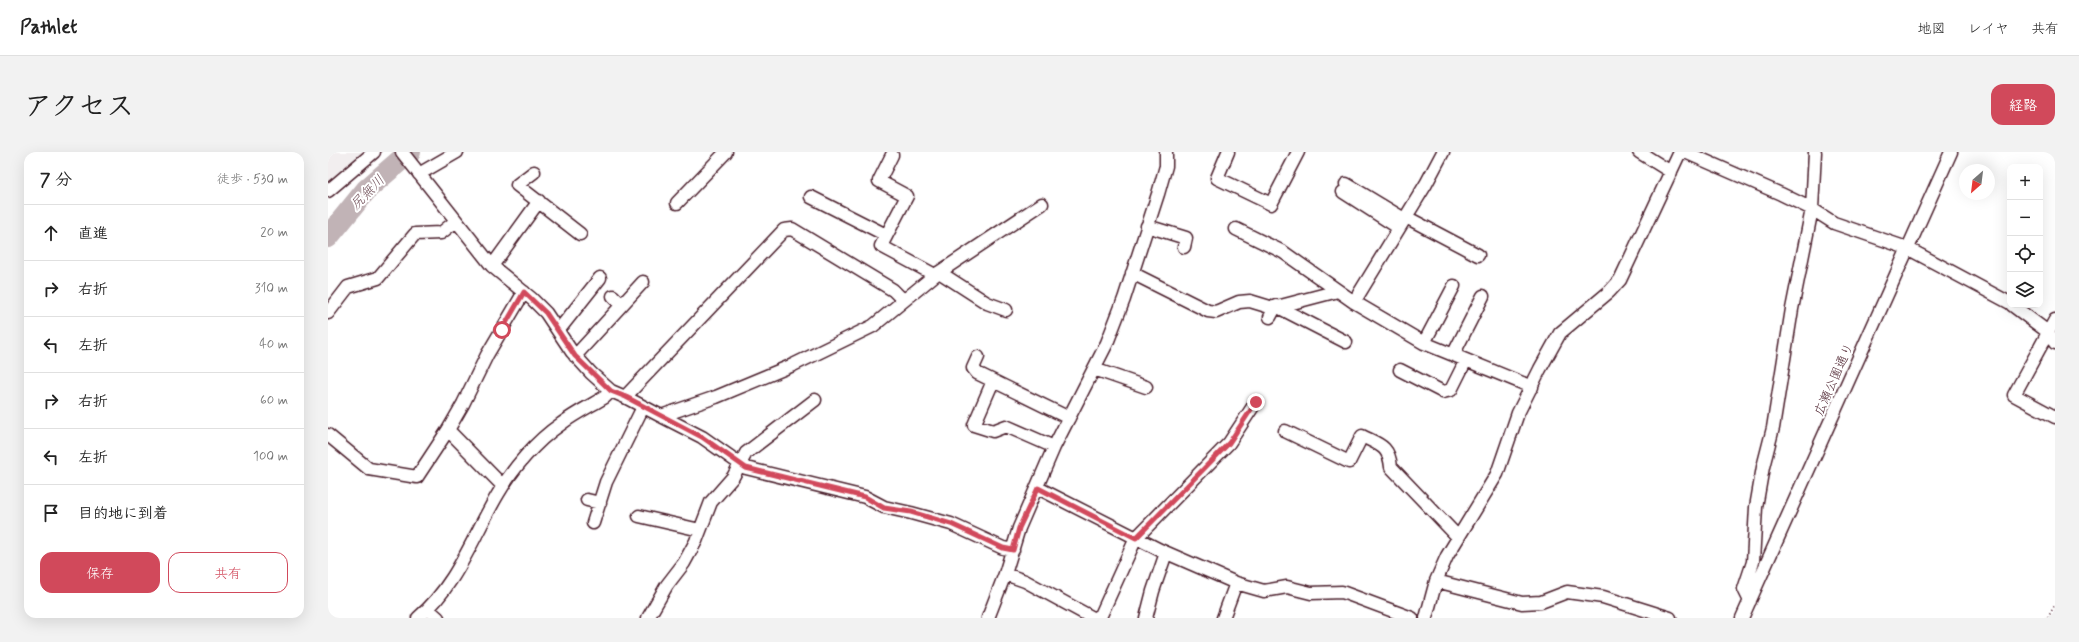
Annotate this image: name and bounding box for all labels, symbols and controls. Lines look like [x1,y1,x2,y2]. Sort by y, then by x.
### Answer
text: Pathlet [20,15,77,40]
text: 地図 [1918,20,1946,38]
text: レイヤ [1968,20,2009,38]
text: 共有 [2031,20,2059,38]
button: 経路 [1991,84,2055,125]
text: アクセス [24,89,134,126]
north arrow [1959,164,1995,200]
map controls [2007,164,2043,308]
button: + [2007,164,2043,200]
text: 7 分 [40,169,72,191]
text: 徒歩 · 530 m [217,171,288,188]
water label: 尻無川 [347,171,389,214]
button: − [2007,200,2043,236]
icon: ahead [40,222,62,244]
text: 直進 [78,224,108,244]
text: 20 m [260,224,288,241]
button: locate [2007,236,2043,272]
button: layers [2007,272,2043,308]
icon: right [40,278,62,300]
text: 右折 [78,280,108,300]
text: 310 m [255,280,288,297]
route start [493,321,511,339]
icon: left [40,334,62,356]
text: 左折 [78,336,108,356]
text: 40 m [259,336,288,353]
street label: 広瀬公園通り [1811,341,1858,419]
icon: right [40,390,62,412]
text: 右折 [78,392,108,412]
text: 60 m [260,392,288,409]
route end [1247,393,1265,411]
icon: left [40,446,62,468]
text: 左折 [78,448,108,468]
text: 100 m [253,448,288,465]
icon: arrive [40,502,62,524]
text: 目的地に到着 [78,504,168,524]
button: 保存 [40,552,160,593]
button: 共有 [168,552,288,593]

